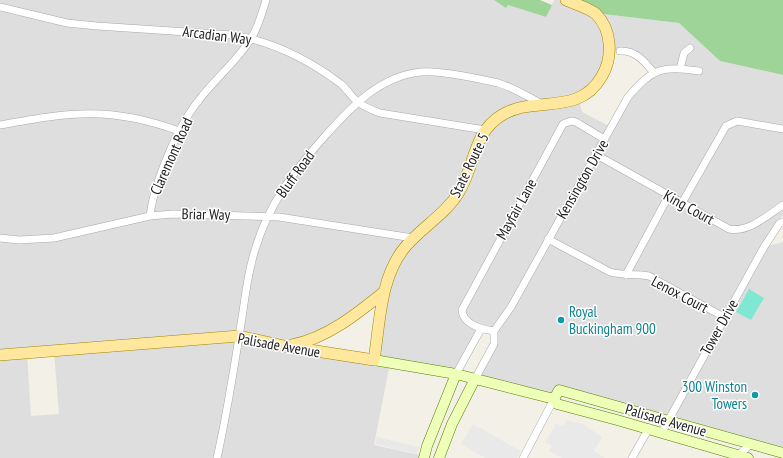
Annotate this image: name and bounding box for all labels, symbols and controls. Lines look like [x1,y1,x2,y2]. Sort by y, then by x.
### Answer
street label: Arcadian Way [182,21,253,49]
street label: Claremont Road [146,114,196,198]
street label: State Route 5 [445,130,493,200]
street label: Kensington Drive [552,136,612,222]
street label: Bluff Road [272,147,318,201]
street label: Mayfair Lane [492,175,540,243]
street label: King Court [660,185,718,229]
street label: Briar Way [181,204,231,224]
street label: Lenox Court [648,271,712,317]
street label: Tower Drive [696,296,742,358]
place label: Royal Buckingham 900 [569,302,656,338]
marker: Royal Buckingham 900 [556,315,566,325]
street label: Palisade Avenue [236,328,322,362]
place label: 300 Winston Towers [682,377,747,413]
marker: 300 Winston Towers [750,390,760,400]
street label: Palisade Avenue [623,399,709,441]

